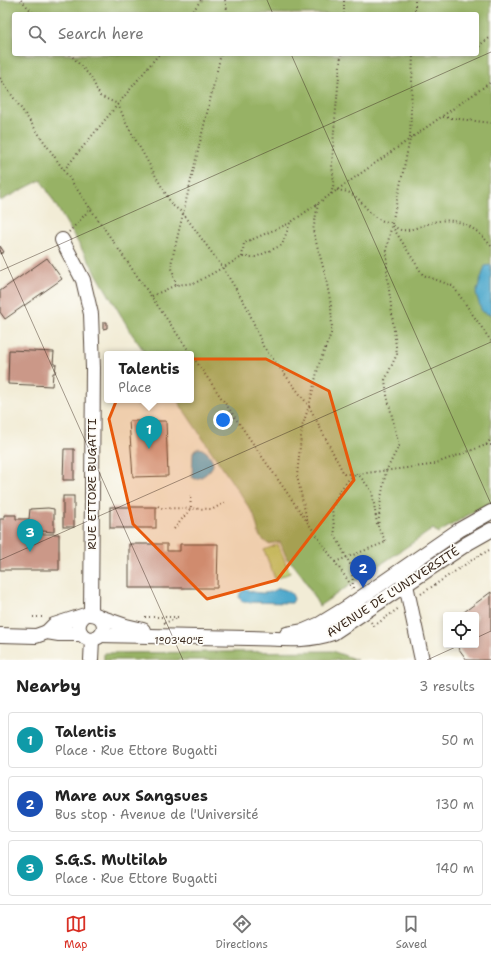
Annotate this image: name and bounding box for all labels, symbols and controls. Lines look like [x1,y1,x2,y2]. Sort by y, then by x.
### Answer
search box [12,12,479,56]
icon: search [26,23,48,45]
text: Search here [58,24,144,44]
popup [104,351,194,403]
text: Talentis [118,359,180,379]
text: Place [118,379,151,396]
your location [213,410,233,430]
pin: 1 [136,416,162,449]
street label: RUE ETTORE BUGATTI [84,418,100,550]
pin: 3 [17,519,43,552]
street label: AVENUE DE L'UNIVERSITÉ [324,543,462,641]
pin: 2 [350,555,376,588]
map controls [443,612,479,648]
button: locate [443,612,479,648]
text: 1°03'40"E [155,634,204,647]
text: Nearby [16,675,81,697]
text: 3 results [419,678,475,695]
text: Talentis [55,722,116,742]
text: 1 [27,732,33,749]
text: 50 m [441,732,474,749]
text: Place · Rue Ettore Bugatti [55,742,217,759]
text: Mare aux Sangsues [55,786,208,806]
text: 2 [25,796,35,813]
text: 130 m [436,796,474,813]
text: Bus stop · Avenue de l'Université [55,806,259,823]
text: S.G.S. Multilab [55,850,168,870]
text: 3 [25,860,35,877]
text: 140 m [435,860,474,877]
text: Place · Rue Ettore Bugatti [55,870,217,887]
tab: Map [64,913,88,952]
tab: Directions [215,913,268,952]
tab: Saved [396,913,427,952]

